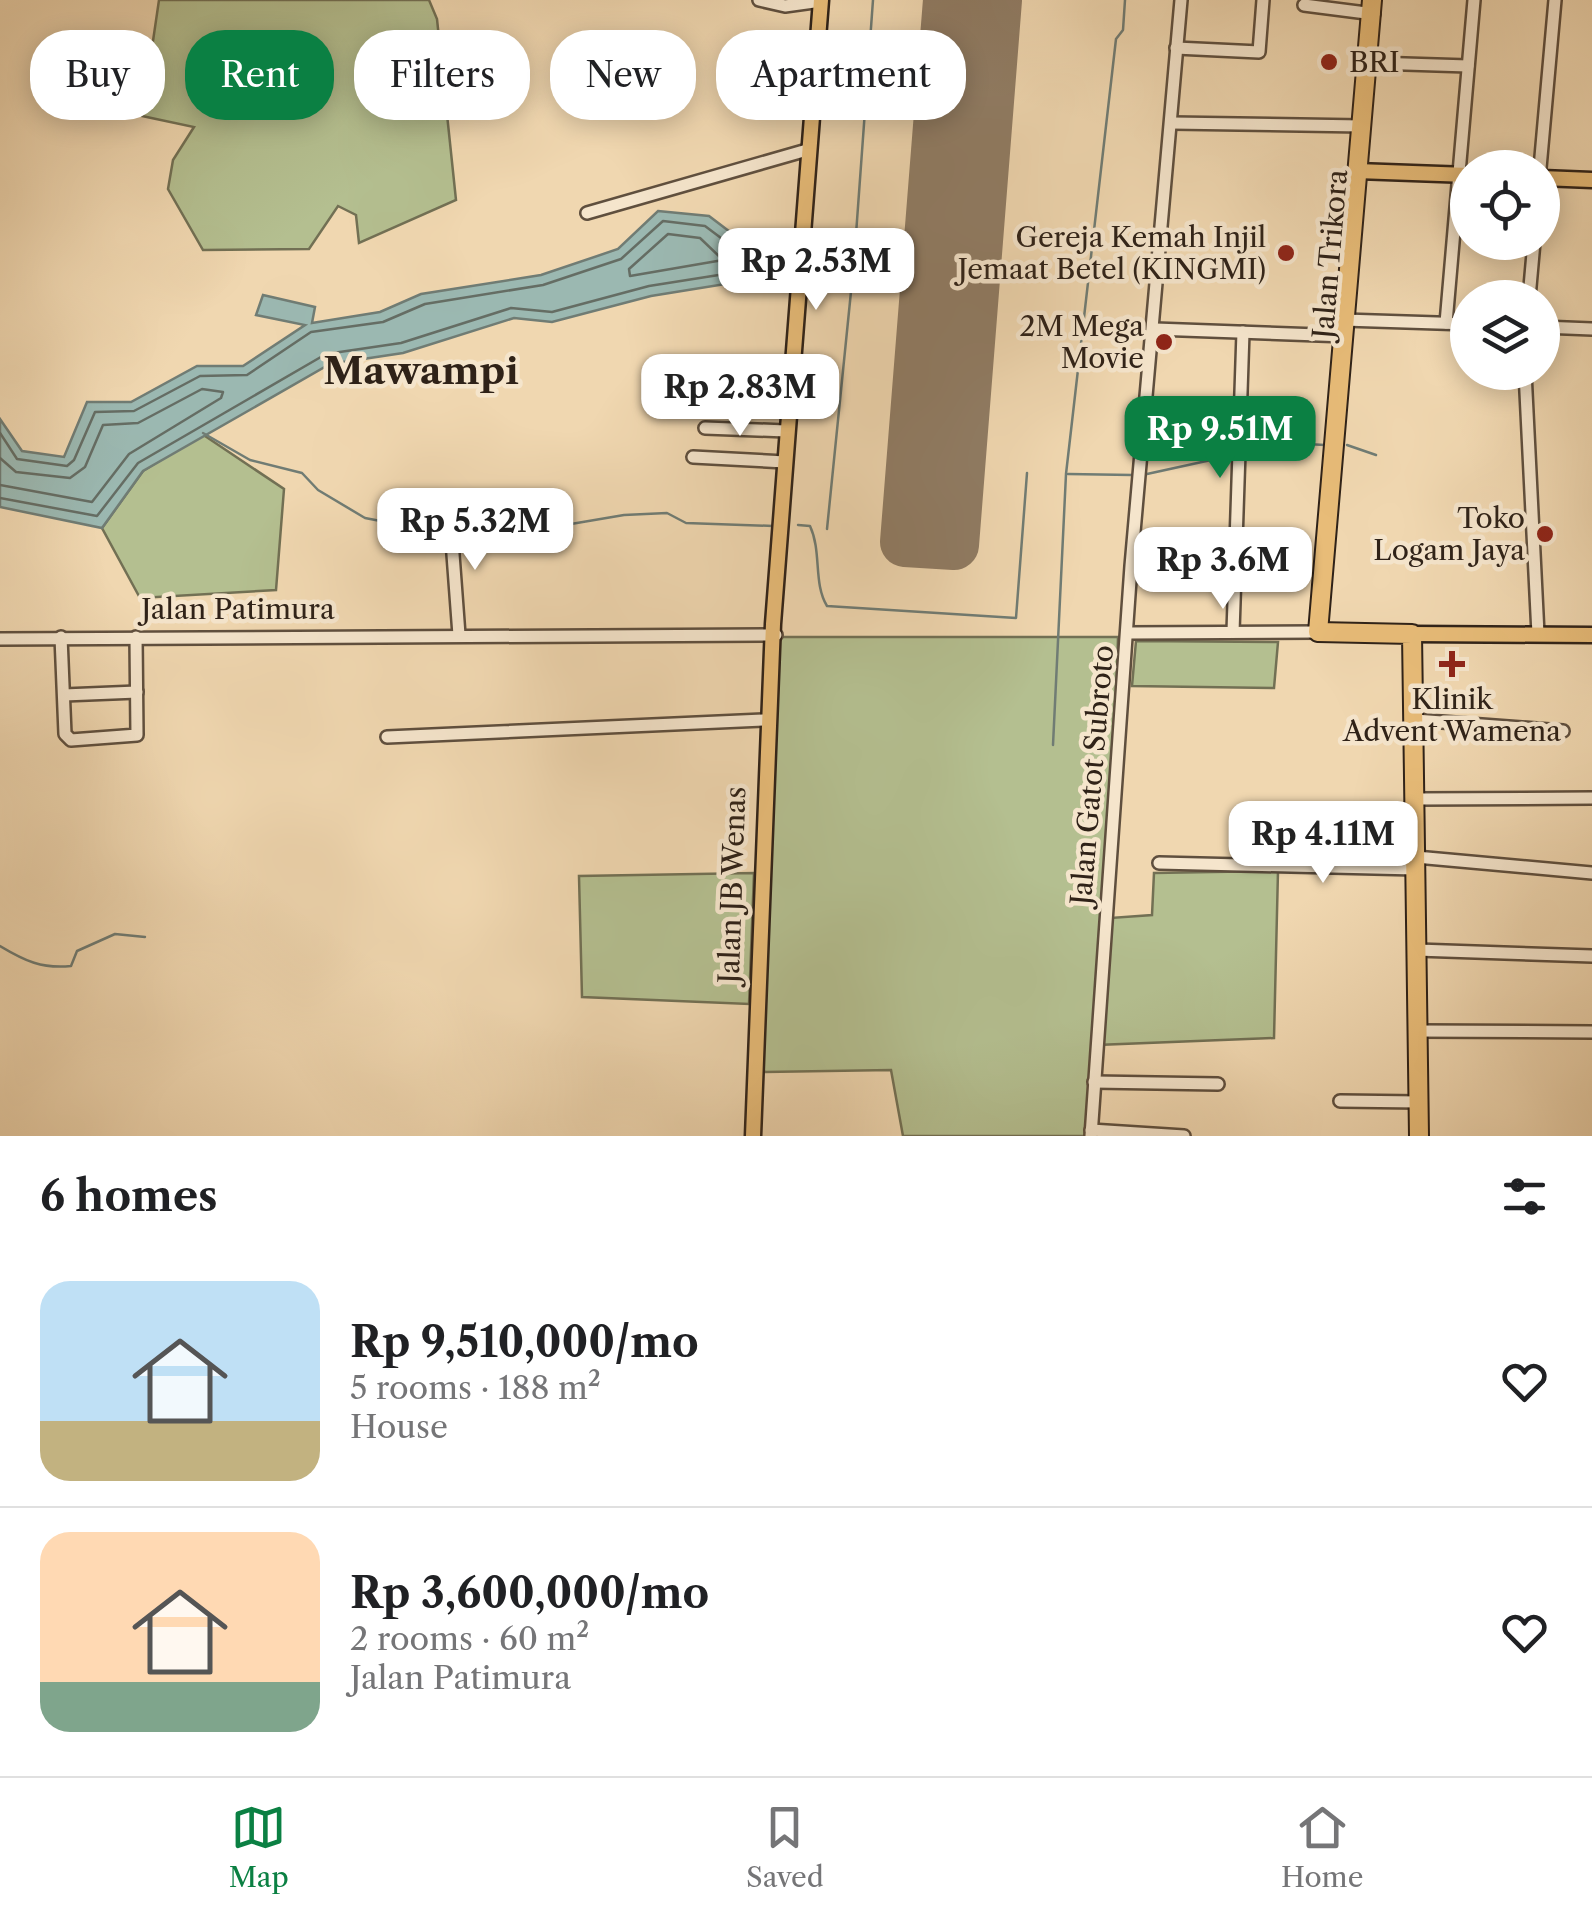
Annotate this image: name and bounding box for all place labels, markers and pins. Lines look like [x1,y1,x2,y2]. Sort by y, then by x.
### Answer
place label: BRI [1349,45,1399,79]
marker: BRI [1318,51,1340,73]
place label: Gereja Kemah Injil Jemaat Betel (KINGMI) [954,220,1266,286]
pin: Rp 2.53M [713,228,919,313]
marker: Gereja Kemah Injil Jemaat Betel (KINGMI) [1275,242,1297,264]
place label: 2M Mega Movie [1019,309,1144,375]
marker: 2M Mega Movie [1153,331,1175,353]
pin: Rp 2.83M [637,354,843,439]
pin: Rp 9.51M [1117,396,1323,481]
pin: Rp 5.32M [372,488,578,573]
place label: Toko Logam Jaya [1373,501,1525,567]
marker: Toko Logam Jaya [1534,523,1556,545]
pin: Rp 3.6M [1131,527,1315,612]
marker: Klinik Advent Wamena [1439,651,1465,677]
place label: Klinik Advent Wamena [1342,682,1561,748]
pin: Rp 4.11M [1220,801,1426,886]

